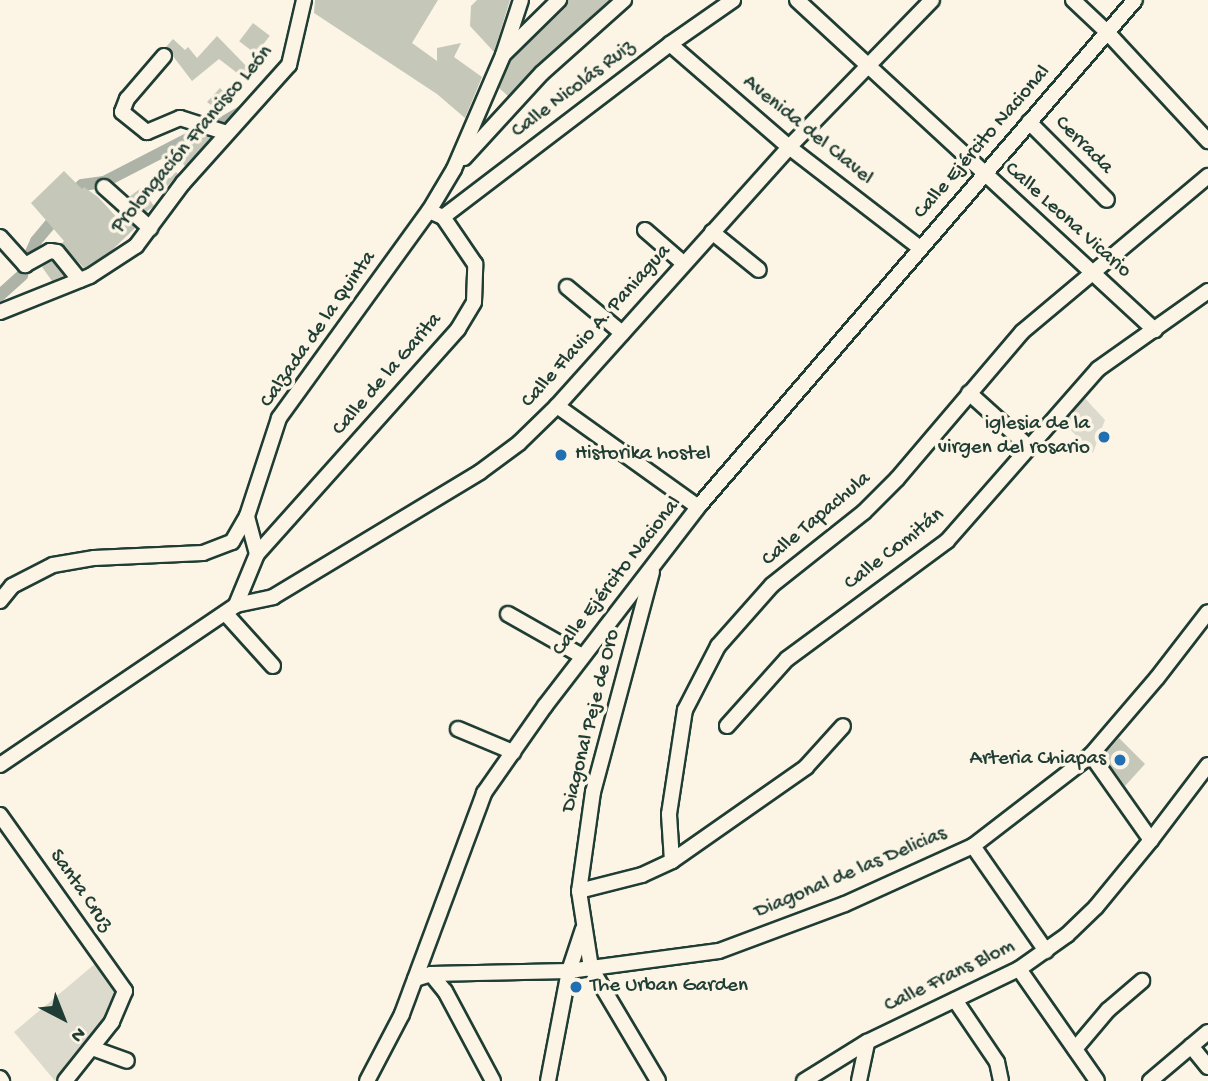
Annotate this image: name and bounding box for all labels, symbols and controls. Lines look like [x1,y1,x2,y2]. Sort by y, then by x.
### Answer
street label: Calle Nicolás Ruiz [507,35,641,145]
street label: Prolongación Francisco León [107,41,279,239]
street label: Calle Ejército Nacional [909,61,1057,225]
street label: Avenida del Clavel [736,71,878,191]
street label: Cerrada [1048,111,1118,181]
street label: Calle Leona Vicario [998,157,1136,285]
street label: Calle Flavio A. Paniagua [517,240,677,414]
street label: Calzada de la Quinta [255,247,383,413]
street label: Calle de la Garita [328,308,448,442]
place label: iglesia de la virgen del rosario [938,412,1090,462]
marker: iglesia de la virgen del rosario [1096,429,1112,445]
place label: Historika hostel [575,442,711,468]
marker: Historika hostel [553,447,569,463]
street label: Calle Tapachula [757,467,877,573]
street label: Calle Ejército Nacional [548,492,688,662]
street label: Calle Comitán [840,503,950,597]
street label: Diagonal Peje de Oro [557,627,627,815]
place label: Arteria Chiapas [970,747,1106,773]
marker: Arteria Chiapas [1112,752,1128,768]
street label: Diagonal de las Delicias [751,822,951,926]
street label: Santa Cruz [43,845,117,937]
street label: Calle Frans Blom [881,935,1019,1019]
place label: The Urban Garden [590,974,748,1000]
marker: The Urban Garden [568,979,584,995]
north arrow [28,983,98,1053]
text: N [65,1021,90,1047]

